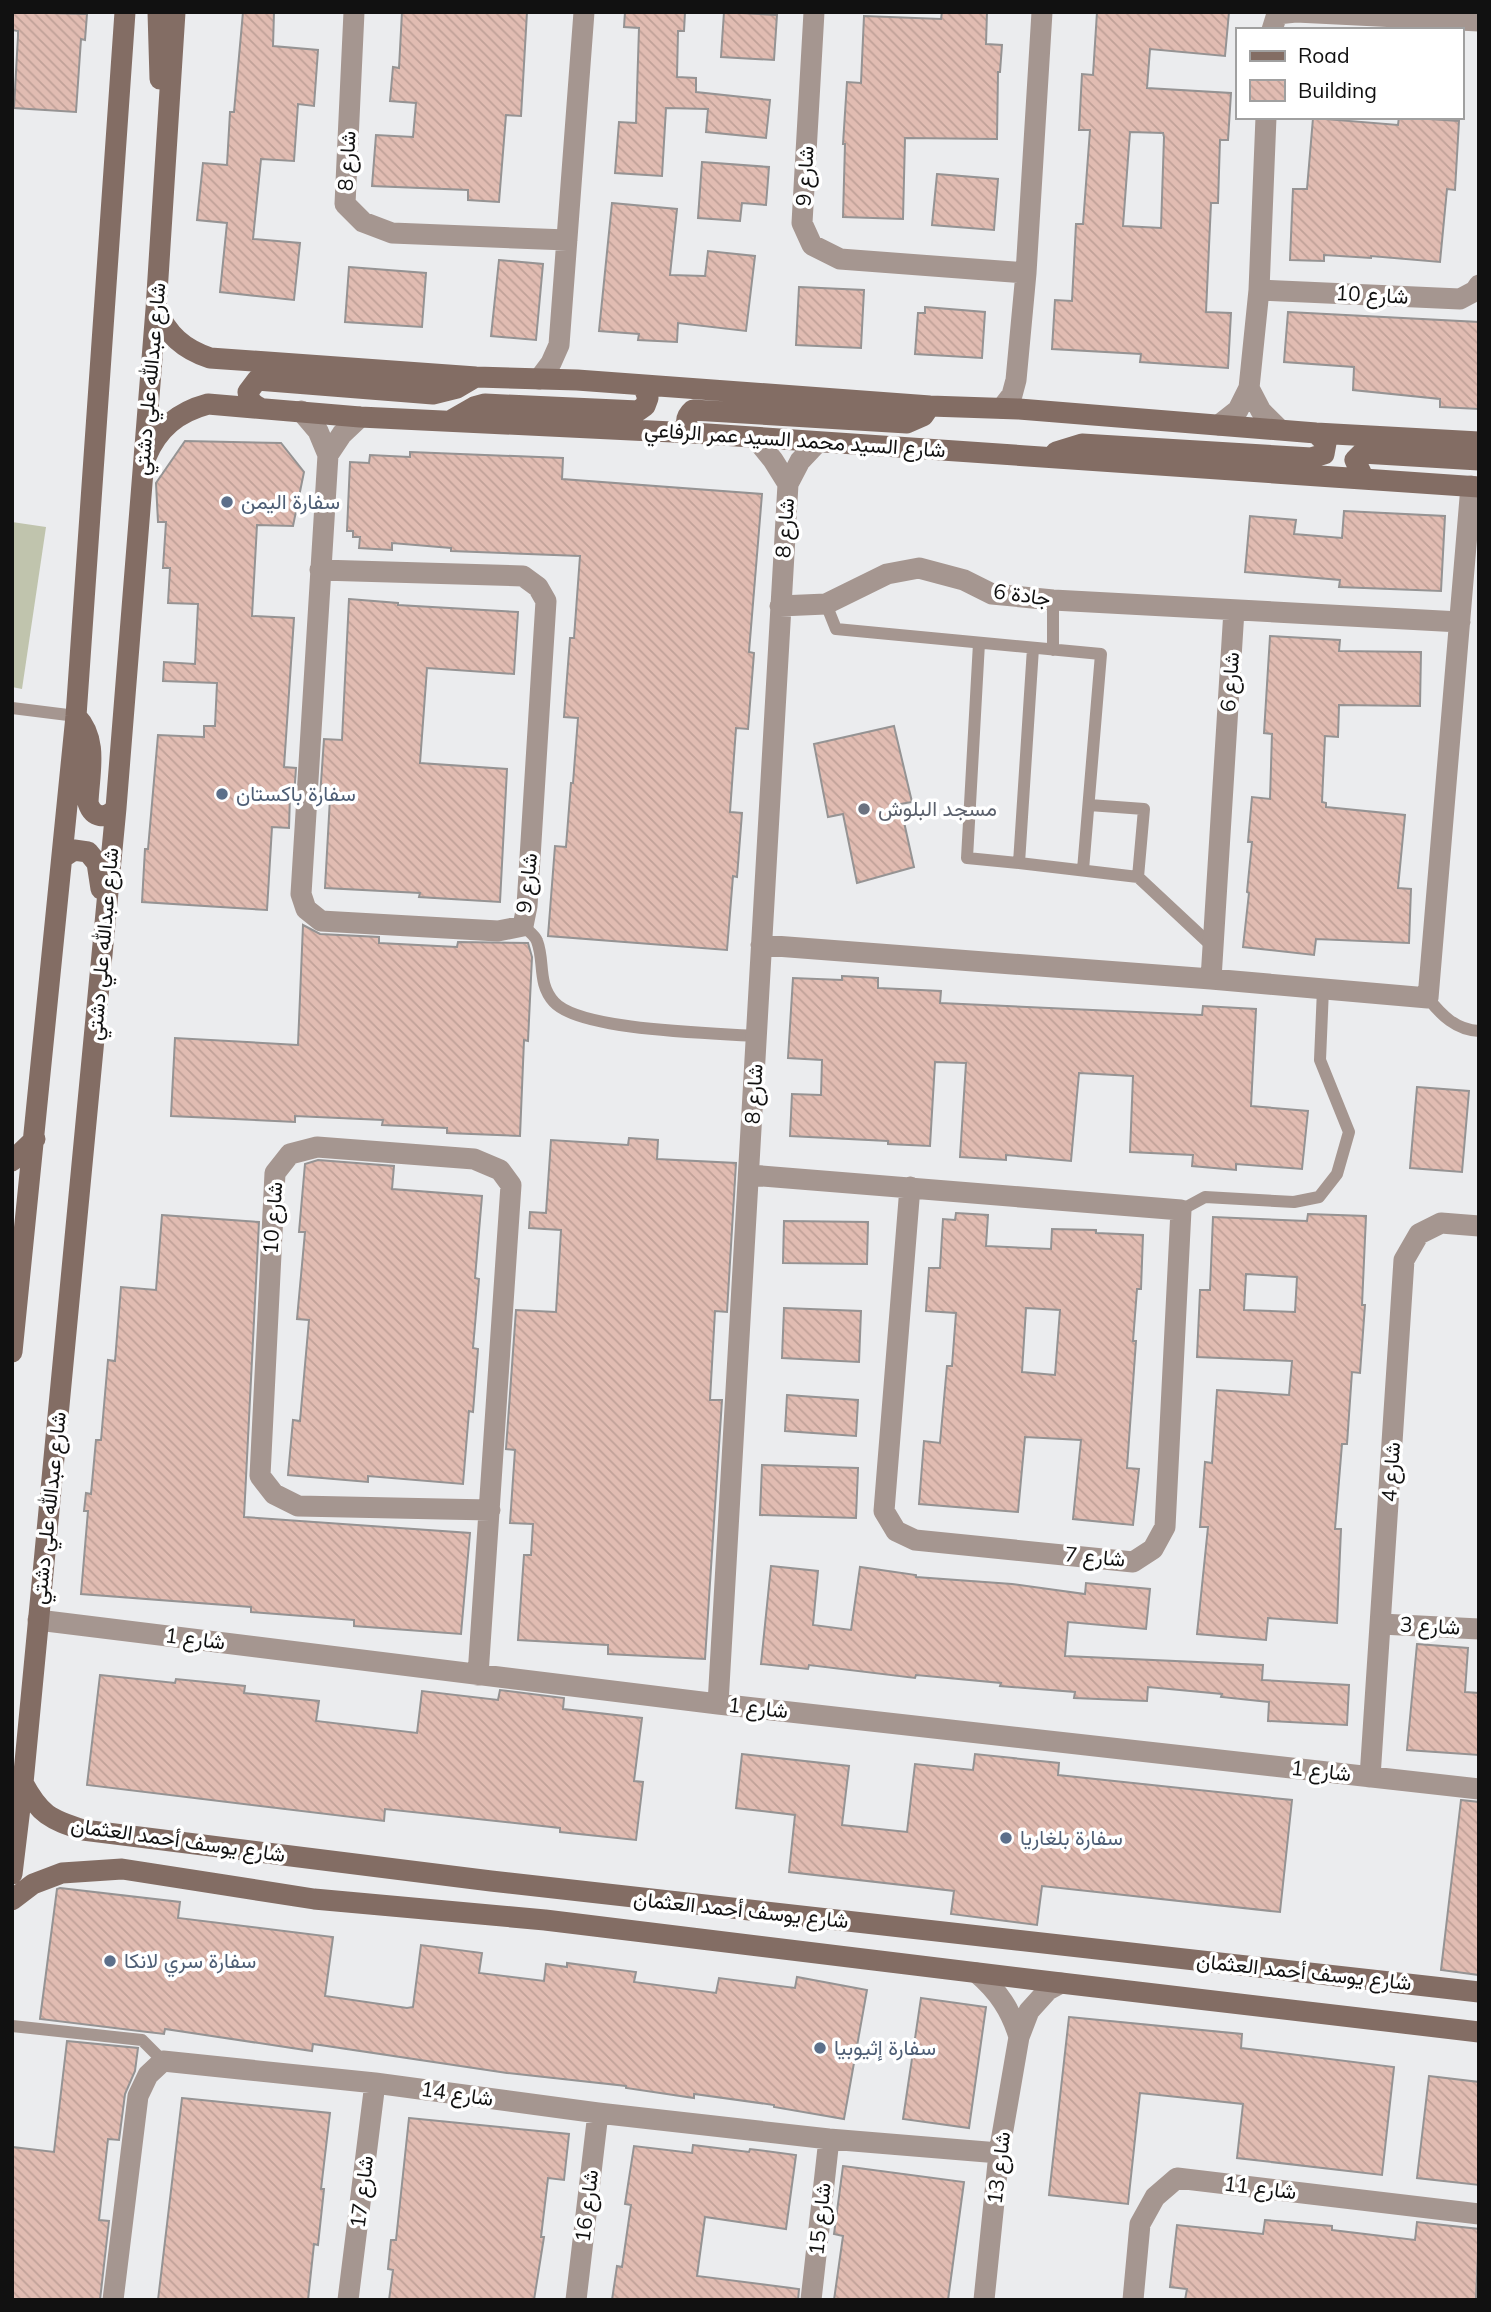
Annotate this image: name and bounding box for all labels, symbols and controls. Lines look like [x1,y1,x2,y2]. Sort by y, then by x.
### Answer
legend [1236,28,1463,119]
text: Road [1298,42,1349,68]
text: Building [1298,77,1377,103]
street label: شارع 8 [331,130,363,192]
street label: شارع 9 [789,145,821,207]
street label: شارع 10 [1335,279,1409,311]
street label: شارع عبدالله علي دشتي [128,281,175,477]
street label: شارع السيد محمد السيد عمر الرفاعي [643,416,946,467]
place label: سفارة اليمن [241,488,340,515]
marker: سفارة اليمن [219,494,235,510]
street label: شارع 8 [769,497,801,559]
street label: جادة 6 [992,577,1052,611]
street label: شارع 6 [1214,651,1246,713]
place label: سفارة باكستان [236,780,356,807]
marker: سفارة باكستان [214,786,230,802]
place label: مسجد البلوش [878,795,997,822]
marker: مسجد البلوش [856,801,872,817]
street label: شارع عبدالله علي دشتي [81,846,128,1042]
street label: شارع 9 [510,852,544,914]
street label: شارع 8 [738,1063,770,1125]
street label: شارع 10 [256,1181,290,1255]
street label: شارع عبدالله علي دشتي [25,1410,76,1606]
street label: شارع 4 [1375,1441,1407,1503]
street label: شارع 7 [1064,1540,1126,1574]
street label: شارع 3 [1399,1610,1461,1642]
street label: شارع 1 [163,1621,227,1657]
street label: شارع 1 [727,1691,789,1725]
street label: شارع 1 [1290,1754,1352,1788]
street label: شارع يوسف أحمد العثمان [69,1811,287,1869]
place label: سفارة بلغاريا [1020,1824,1123,1851]
marker: سفارة بلغاريا [998,1830,1014,1846]
street label: شارع يوسف أحمد العثمان [632,1885,850,1935]
place label: سفارة سري لانكا [124,1947,256,1978]
street label: شارع يوسف أحمد العثمان [1195,1947,1413,1997]
marker: سفارة سري لانكا [102,1953,118,1969]
place label: سفارة إثيوبيا [834,2034,936,2062]
marker: سفارة إثيوبيا [812,2040,828,2056]
street label: شارع 14 [419,2075,495,2113]
street label: شارع 13 [981,2130,1017,2206]
street label: شارع 17 [344,2154,380,2230]
street label: شارع 16 [569,2168,605,2244]
street label: شارع 11 [1222,2170,1298,2206]
street label: شارع 15 [802,2181,838,2257]

